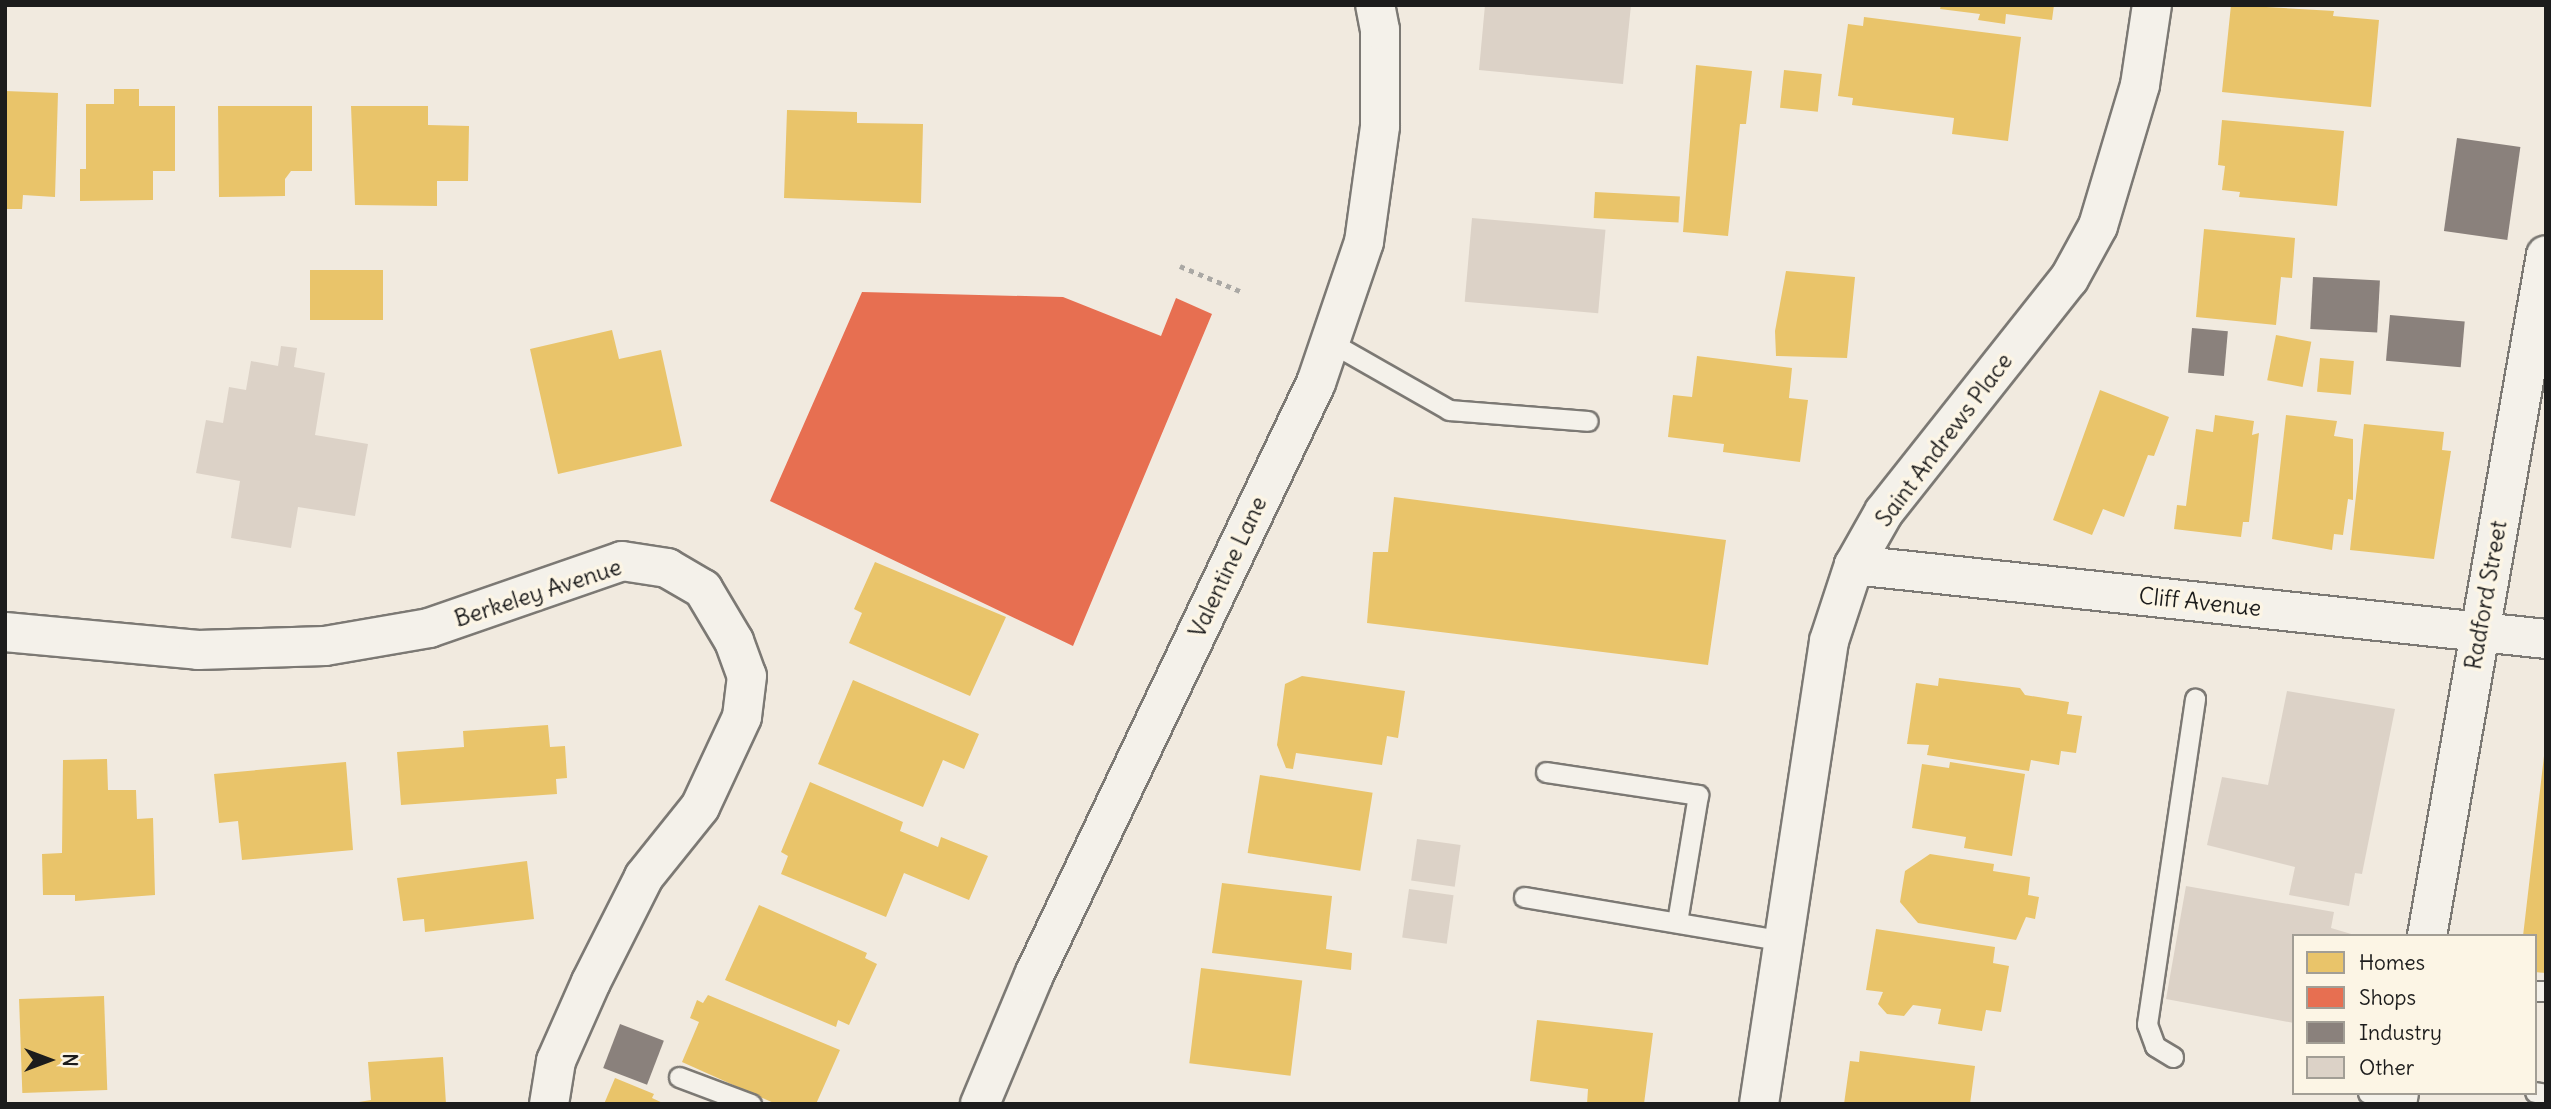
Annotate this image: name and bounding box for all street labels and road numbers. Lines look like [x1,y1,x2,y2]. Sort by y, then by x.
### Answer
street label: Saint Andrews Place [1870,348,2018,532]
street label: Valentine Lane [1183,492,1273,642]
street label: Radford Street [2459,518,2513,672]
street label: Berkeley Avenue [451,553,625,633]
street label: Cliff Avenue [2137,582,2263,622]

